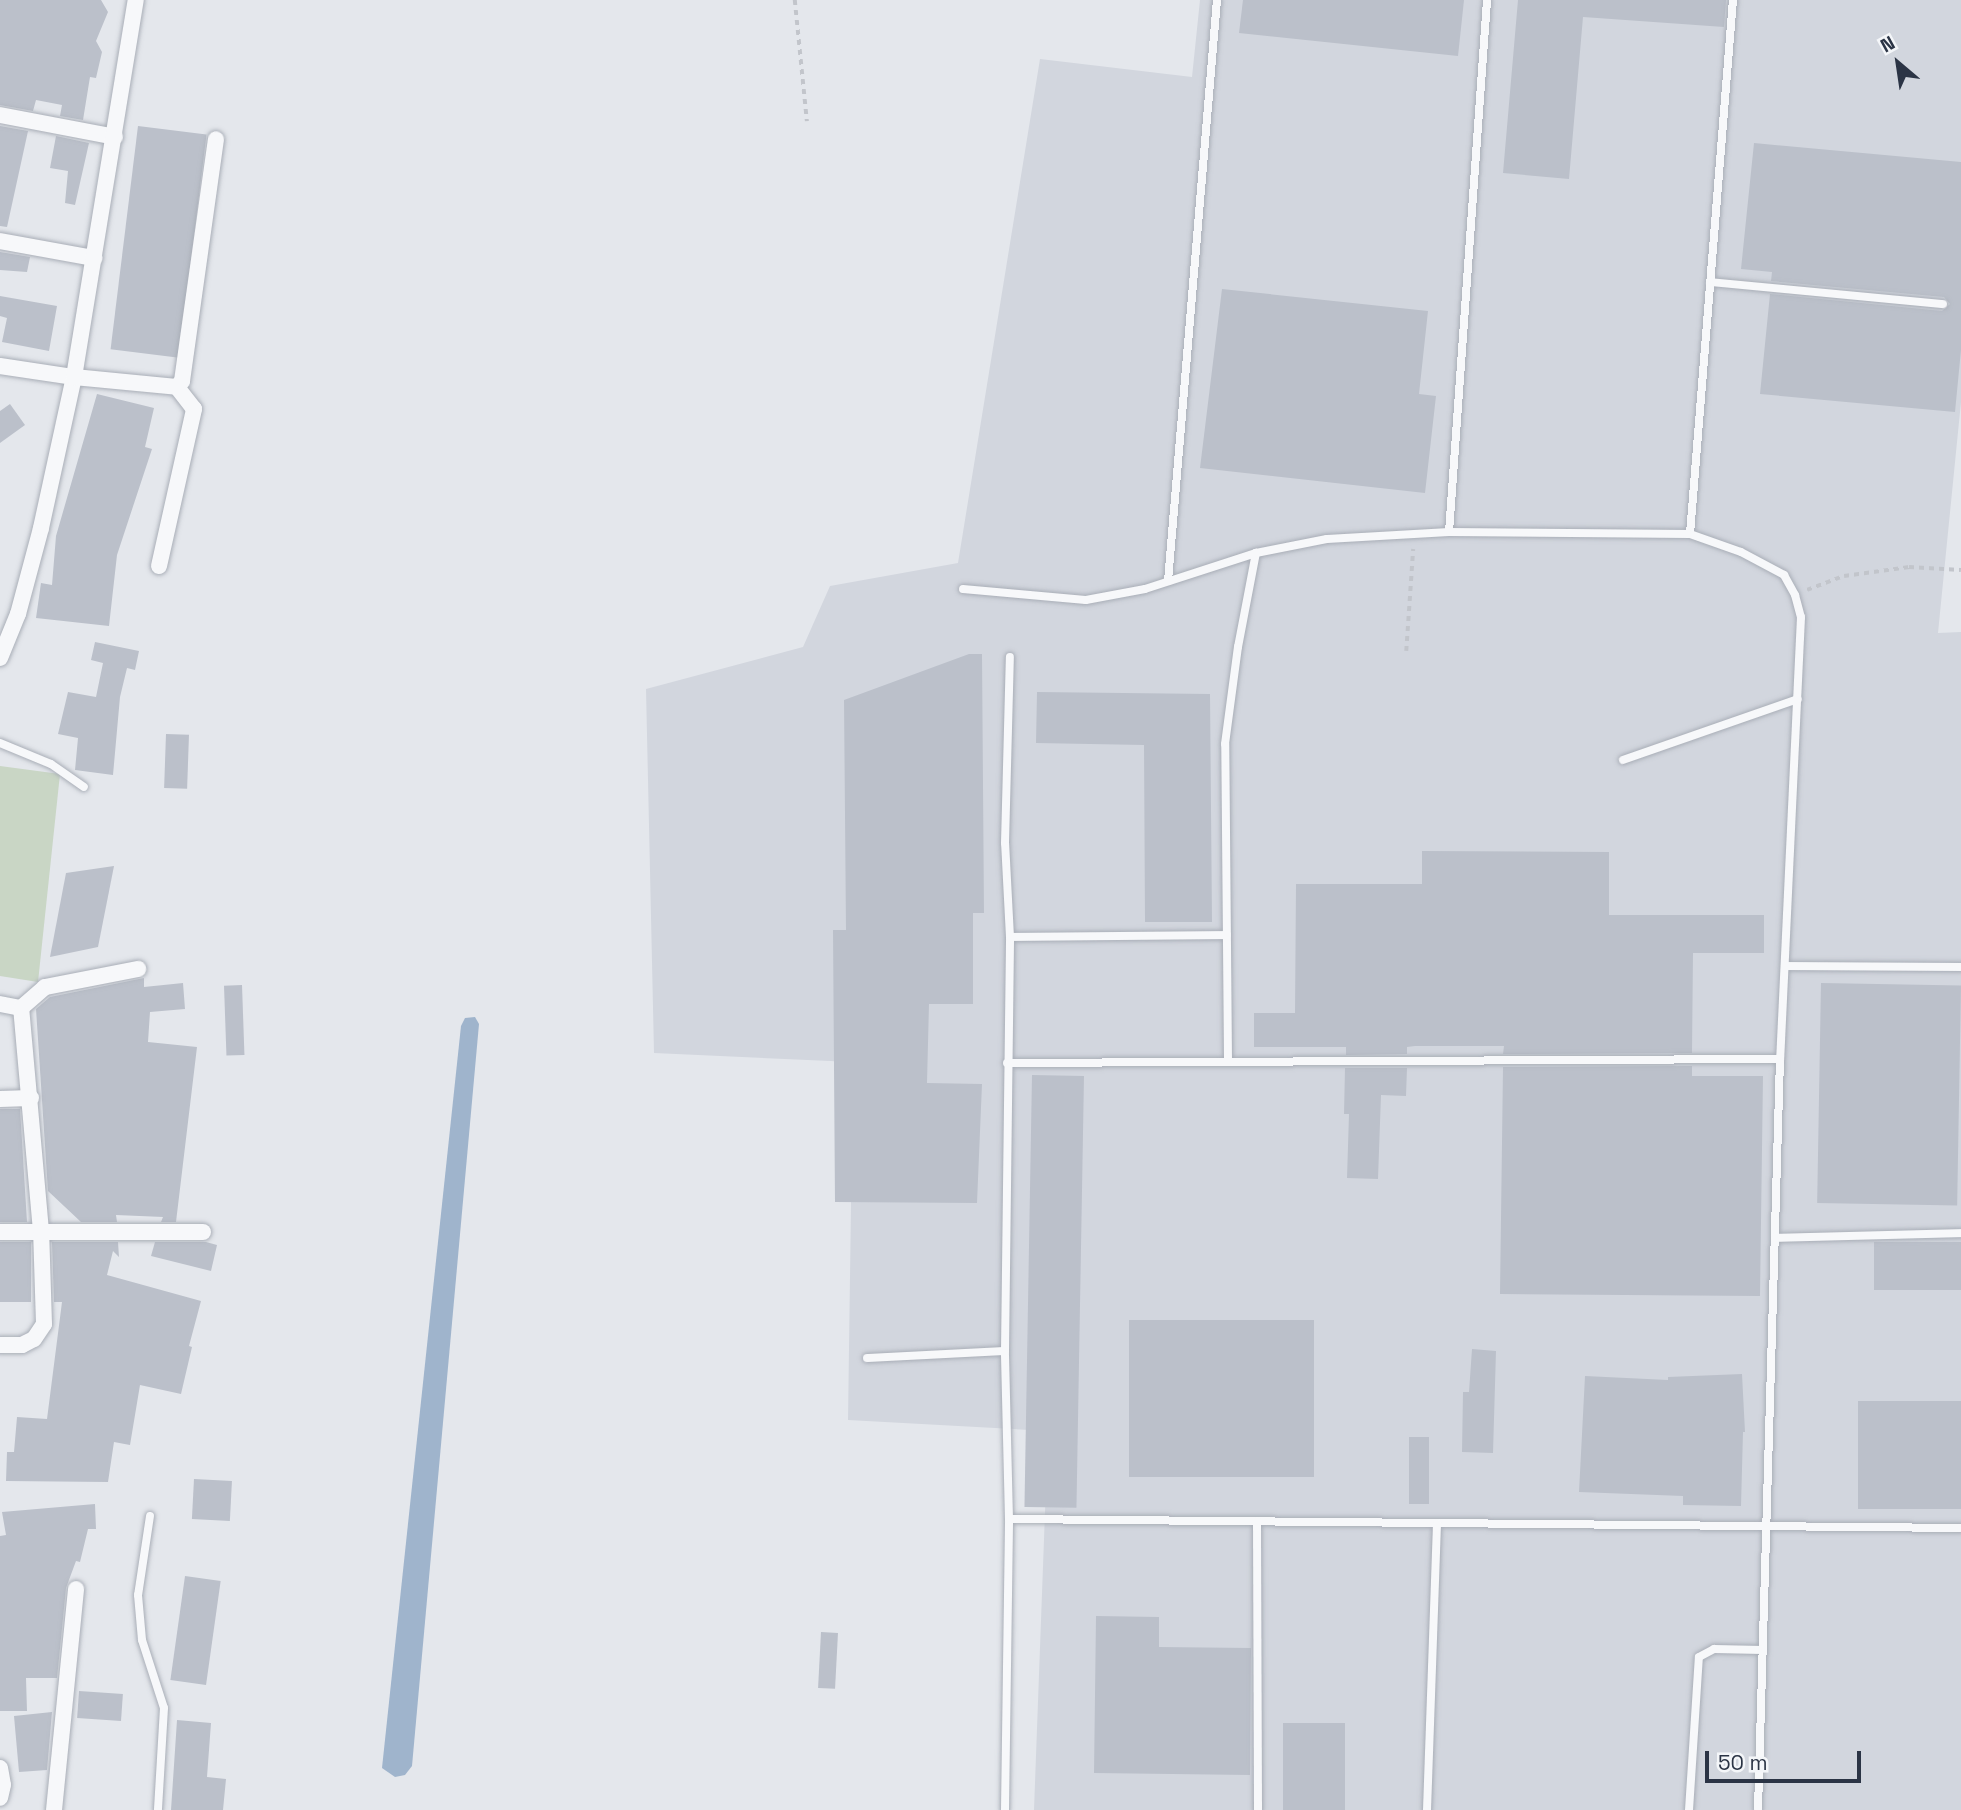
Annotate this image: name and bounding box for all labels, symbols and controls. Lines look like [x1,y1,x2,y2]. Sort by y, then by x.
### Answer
north arrow [1863,28,1933,98]
text: N [1876,30,1899,58]
scale bar [1709,1736,1865,1780]
text: 50 m [1718,1749,1768,1776]

